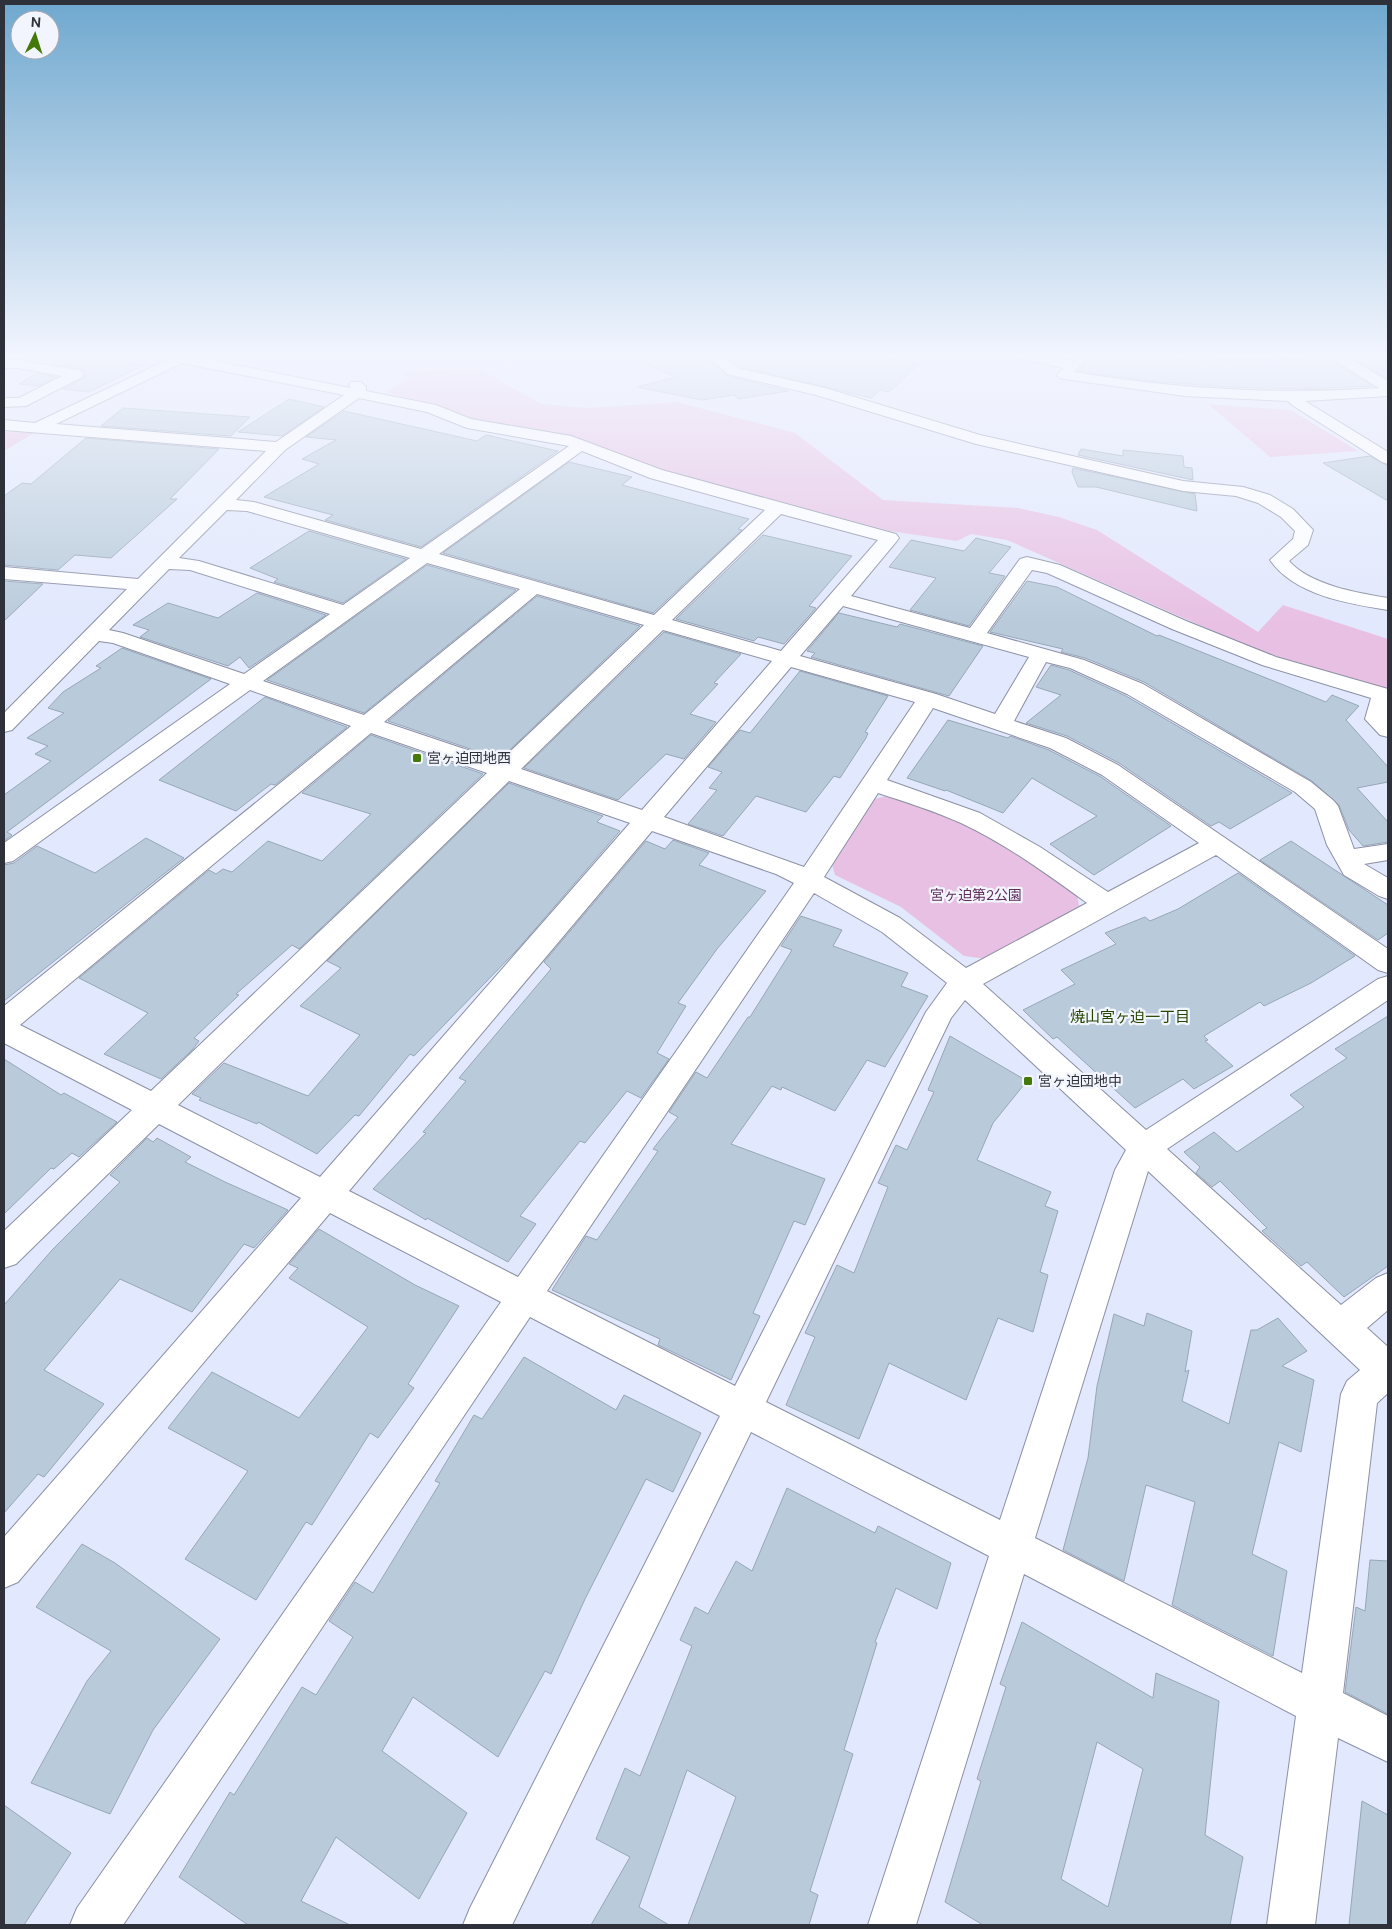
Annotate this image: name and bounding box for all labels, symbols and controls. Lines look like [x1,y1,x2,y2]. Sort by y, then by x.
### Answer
north arrow [10,10,60,60]
text: N [30,13,42,31]
place label: 宮ヶ迫団地西 [427,749,511,767]
marker: 宮ヶ迫団地西 [411,752,423,764]
park label: 宮ヶ迫第2公園 [930,886,1022,904]
district label: 焼山宮ヶ迫一丁目 [1070,1007,1190,1027]
place label: 宮ヶ迫団地中 [1038,1072,1122,1090]
marker: 宮ヶ迫団地中 [1022,1075,1034,1087]

